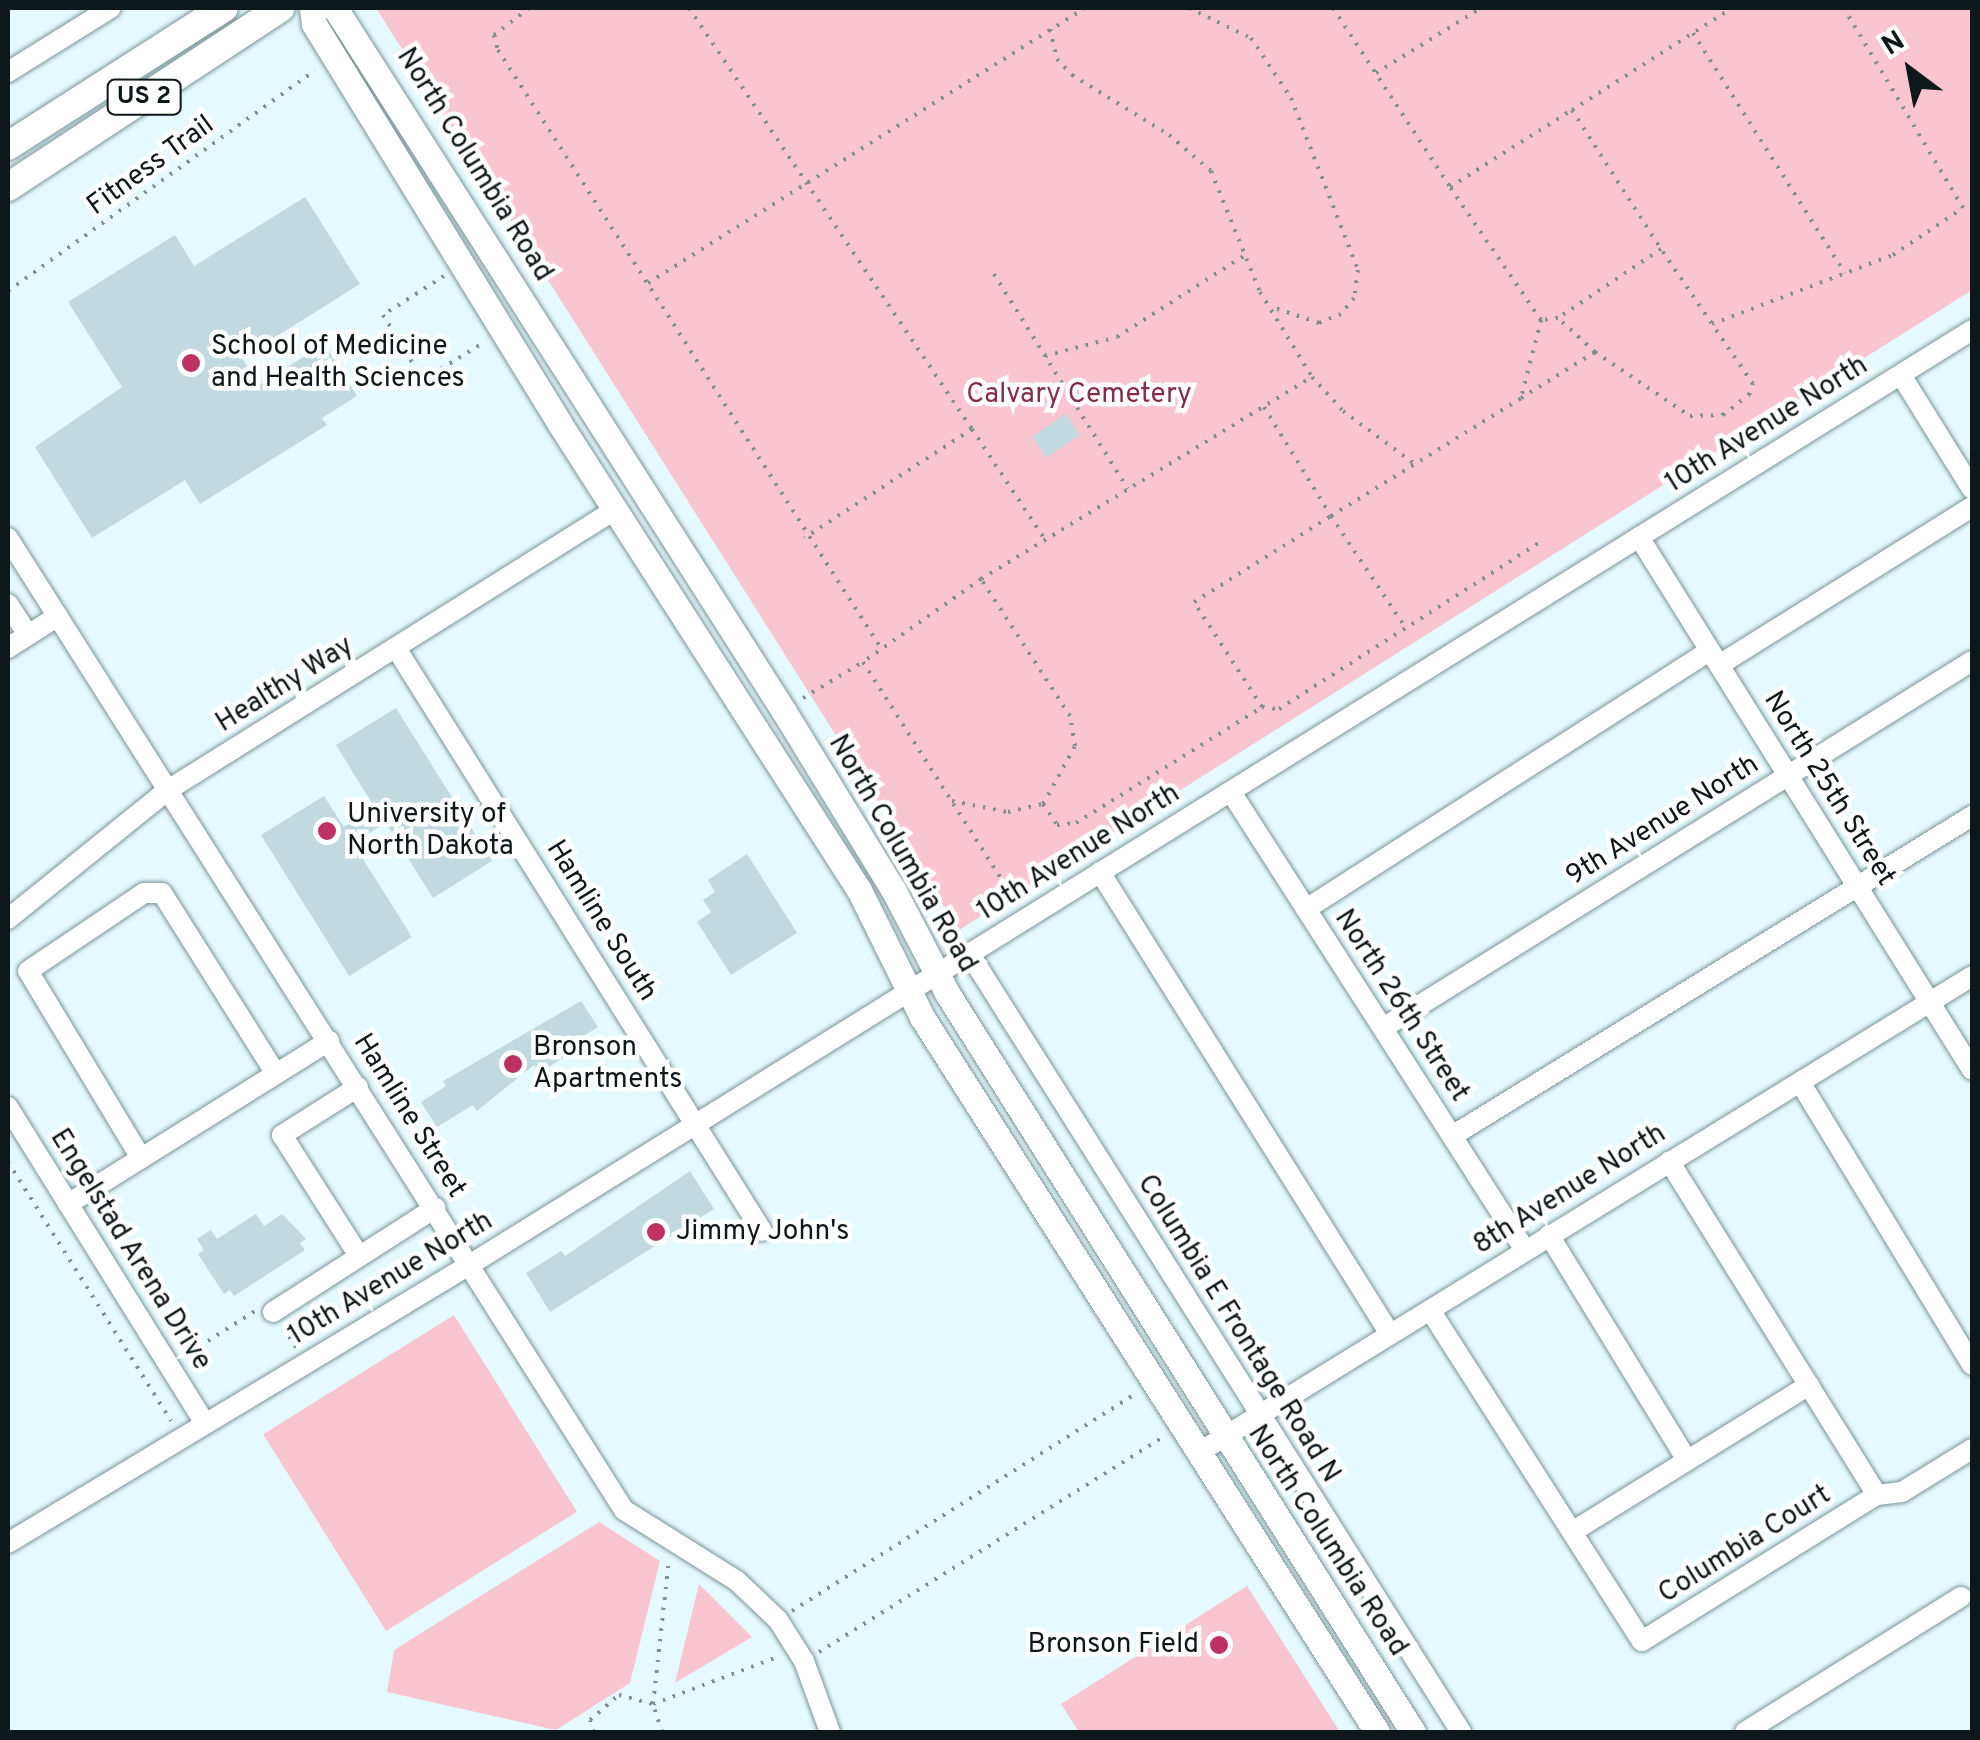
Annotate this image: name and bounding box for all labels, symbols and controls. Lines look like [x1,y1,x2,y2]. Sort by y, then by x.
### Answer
north arrow [1860,20,1960,120]
text: N [1876,24,1912,65]
street label: North Columbia Road [389,42,559,288]
road number: US 2 [106,77,182,117]
street label: Fitness Trail [81,108,221,224]
place label: School of Medicine and Health Sciences [211,330,465,396]
street label: 10th Avenue North [1659,349,1875,501]
marker: School of Medicine and Health Sciences [180,352,202,374]
park label: Calvary Cemetery [966,378,1192,412]
street label: Healthy Way [210,629,360,741]
street label: North 25th Street [1756,686,1902,892]
street label: North Columbia Road [820,729,984,979]
street label: 9th Avenue North [1560,748,1766,894]
street label: 10th Avenue North [971,777,1187,929]
place label: University of North Dakota [347,798,514,864]
marker: University of North Dakota [316,820,338,842]
street label: Hamline South [538,834,664,1008]
street label: North 26th Street [1326,904,1476,1108]
street label: Hamline Street [345,1028,473,1204]
place label: Bronson Apartments [533,1031,682,1097]
marker: Bronson Apartments [502,1053,524,1075]
street label: 8th Avenue North [1467,1117,1673,1263]
street label: Engelstad Arena Drive [42,1123,218,1377]
street label: Columbia E Frontage Road N [1129,1169,1347,1489]
street label: 10th Avenue North [282,1204,500,1354]
place label: Jimmy John's [676,1215,849,1249]
marker: Jimmy John's [645,1221,667,1243]
street label: North Columbia Road [1240,1419,1414,1663]
street label: Columbia Court [1653,1479,1837,1611]
place label: Bronson Field [1028,1628,1199,1662]
marker: Bronson Field [1208,1634,1230,1656]

